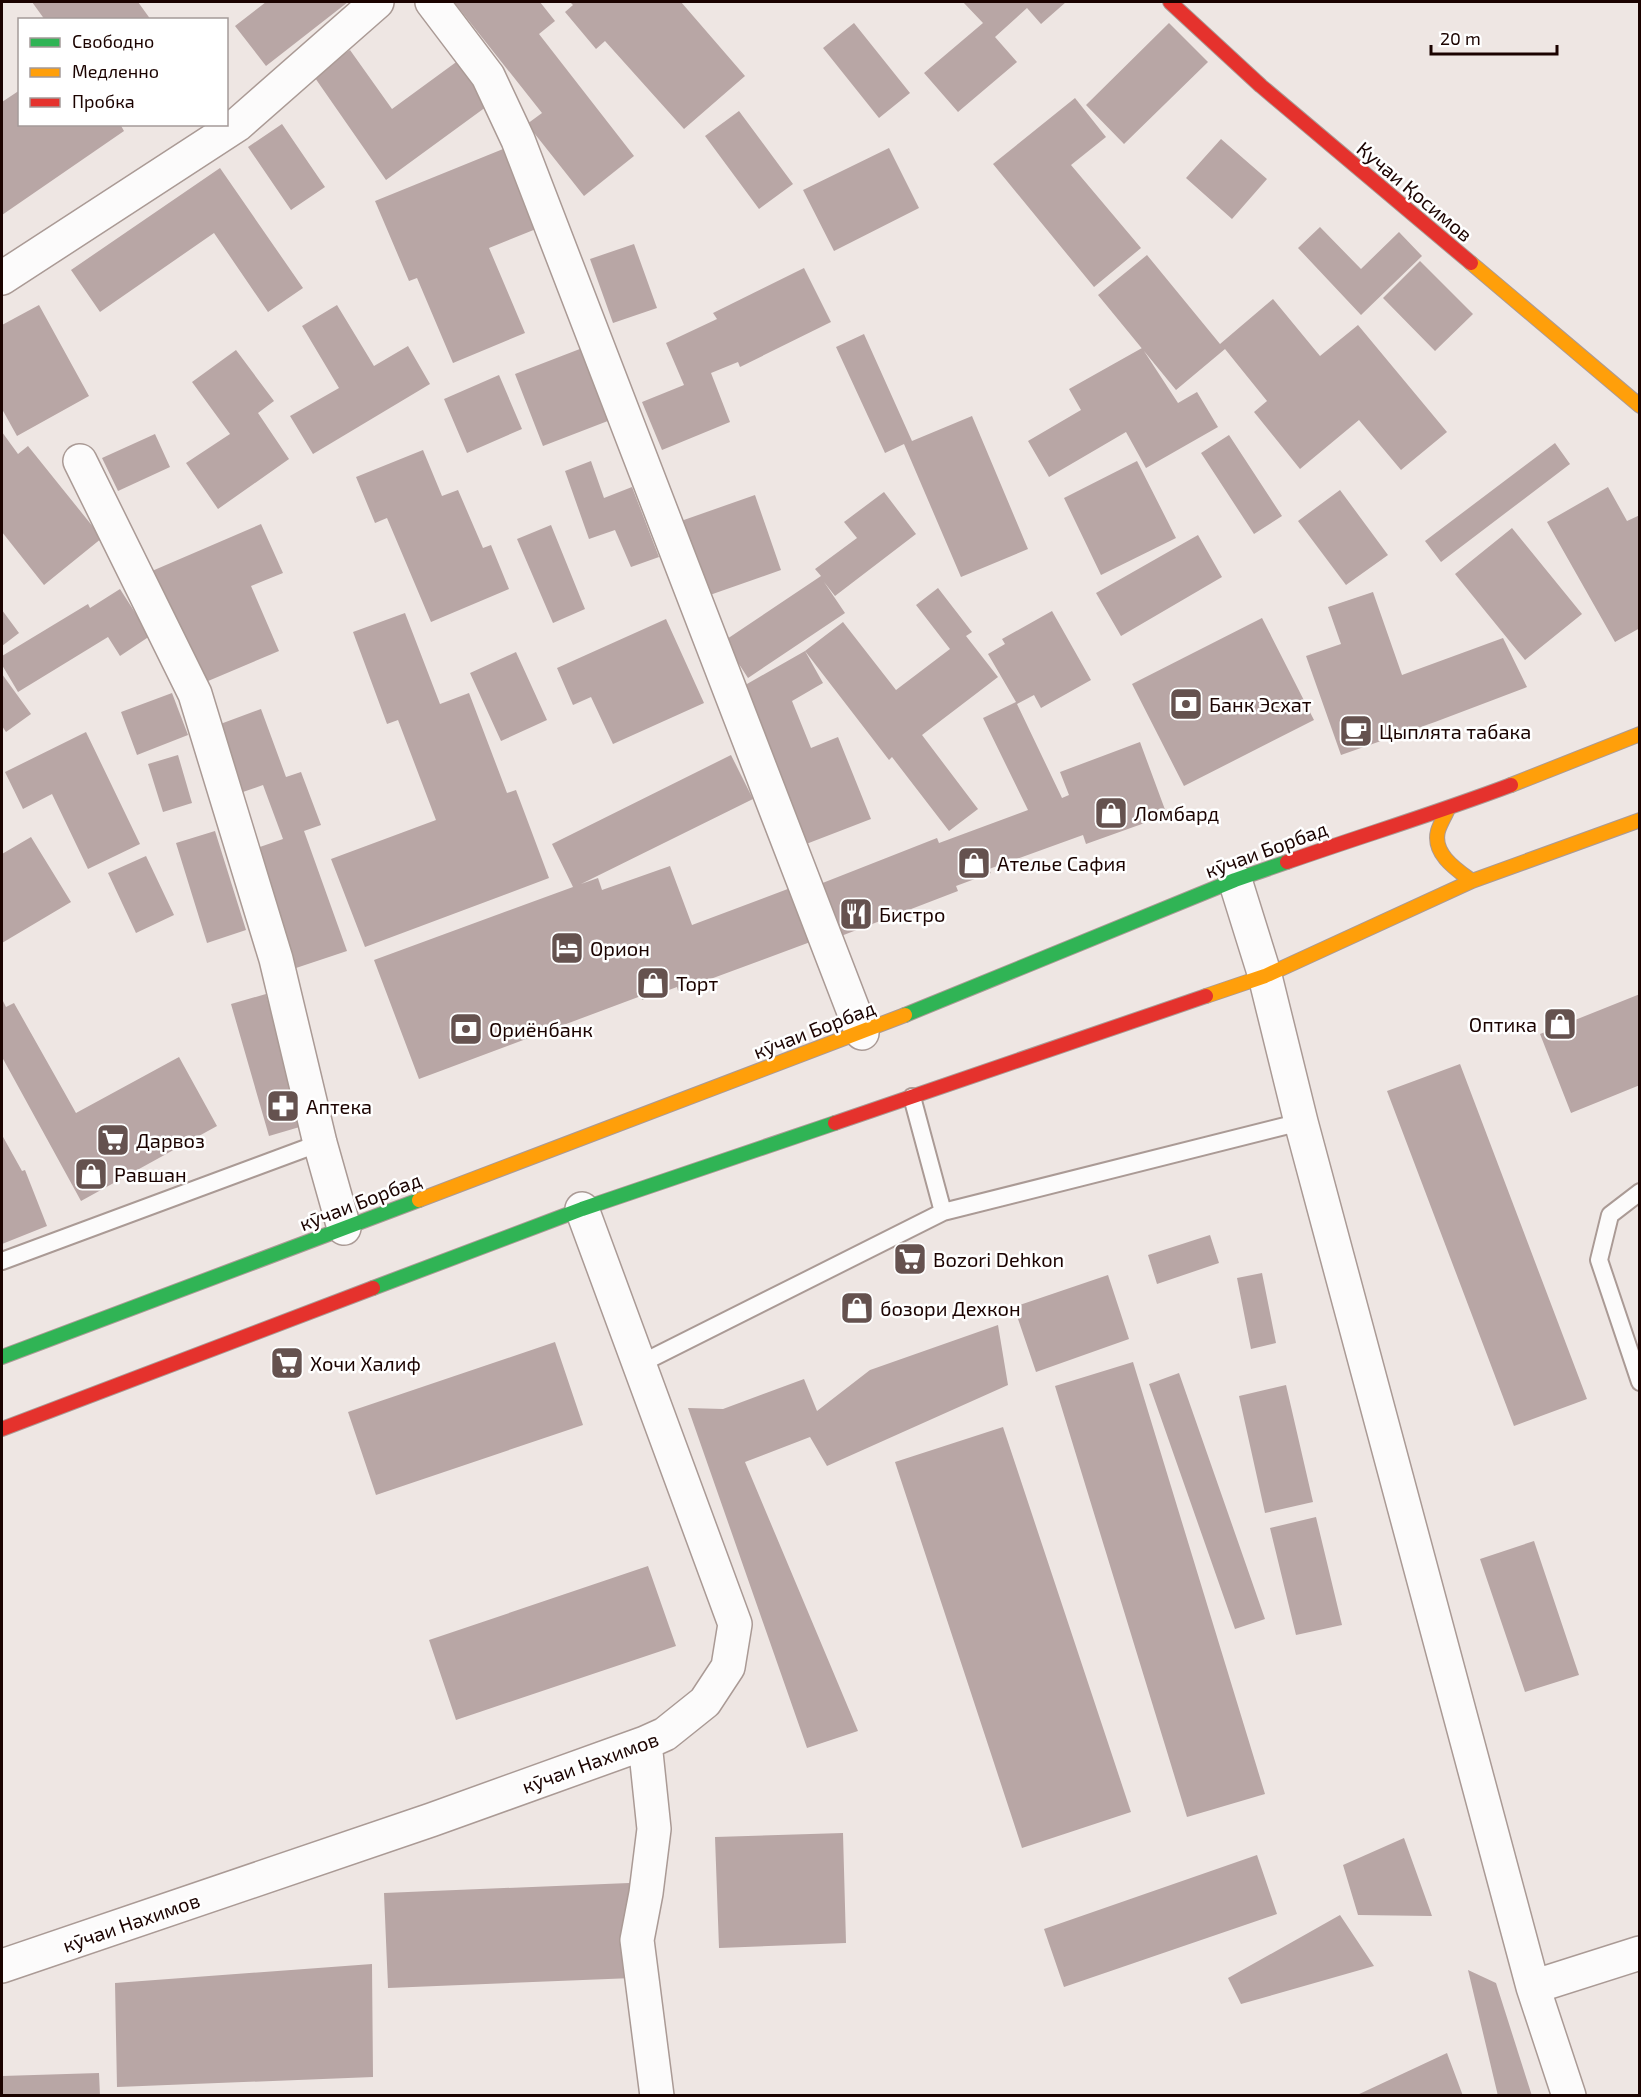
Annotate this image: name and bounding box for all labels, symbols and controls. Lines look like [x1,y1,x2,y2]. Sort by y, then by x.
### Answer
legend [18,18,228,126]
scale bar [1431,18,1557,56]
text: 20 m [1440,27,1481,49]
text: Свободно [72,30,154,52]
text: Медленно [72,60,159,82]
text: Пробка [72,90,135,112]
street label: Кучаи Қосимов [1352,136,1478,247]
bank icon: Банк Эсхат [1168,686,1204,722]
place label: Банк Эсхат [1209,692,1312,716]
cafe icon: Цыплята табака [1338,713,1374,749]
place label: Цыплята табака [1379,719,1531,743]
shop icon: Ломбард [1093,795,1129,831]
place label: Ломбард [1134,801,1219,825]
street label: кӯчаи Борбад [1201,816,1331,883]
shop icon: Ателье Сафия [956,845,992,881]
place label: Ателье Сафия [997,851,1126,875]
restaurant icon: Бистро [838,896,874,932]
place label: Бистро [879,902,945,926]
hotel icon: Орион [549,930,585,966]
place label: Орион [590,936,650,960]
shop icon: Торт [635,965,671,1001]
place label: Торт [676,971,718,995]
street label: кӯчаи Борбад [750,995,879,1064]
shop icon: Оптика [1542,1006,1578,1042]
bank icon: Ориёнбанк [448,1011,484,1047]
place label: Оптика [1469,1012,1537,1036]
place label: Ориёнбанк [489,1017,593,1041]
pharmacy icon: Аптека [265,1088,301,1124]
place label: Аптека [306,1094,372,1118]
supermarket icon: Дарвоз [95,1122,131,1158]
place label: Дарвоз [136,1128,205,1152]
shop icon: Равшан [73,1156,109,1192]
place label: Равшан [114,1162,187,1186]
street label: кӯчаи Борбад [296,1167,425,1236]
supermarket icon: Bozori Dehkon [892,1241,928,1277]
place label: Bozori Dehkon [933,1247,1064,1271]
shop icon: бозори Дехкон [839,1290,875,1326]
place label: бозори Дехкон [880,1296,1021,1320]
supermarket icon: Хочи Халиф [269,1345,305,1381]
place label: Хочи Халиф [310,1351,421,1375]
street label: кӯчаи Нахимов [519,1726,662,1799]
street label: кӯчаи Нахимов [59,1887,203,1958]

